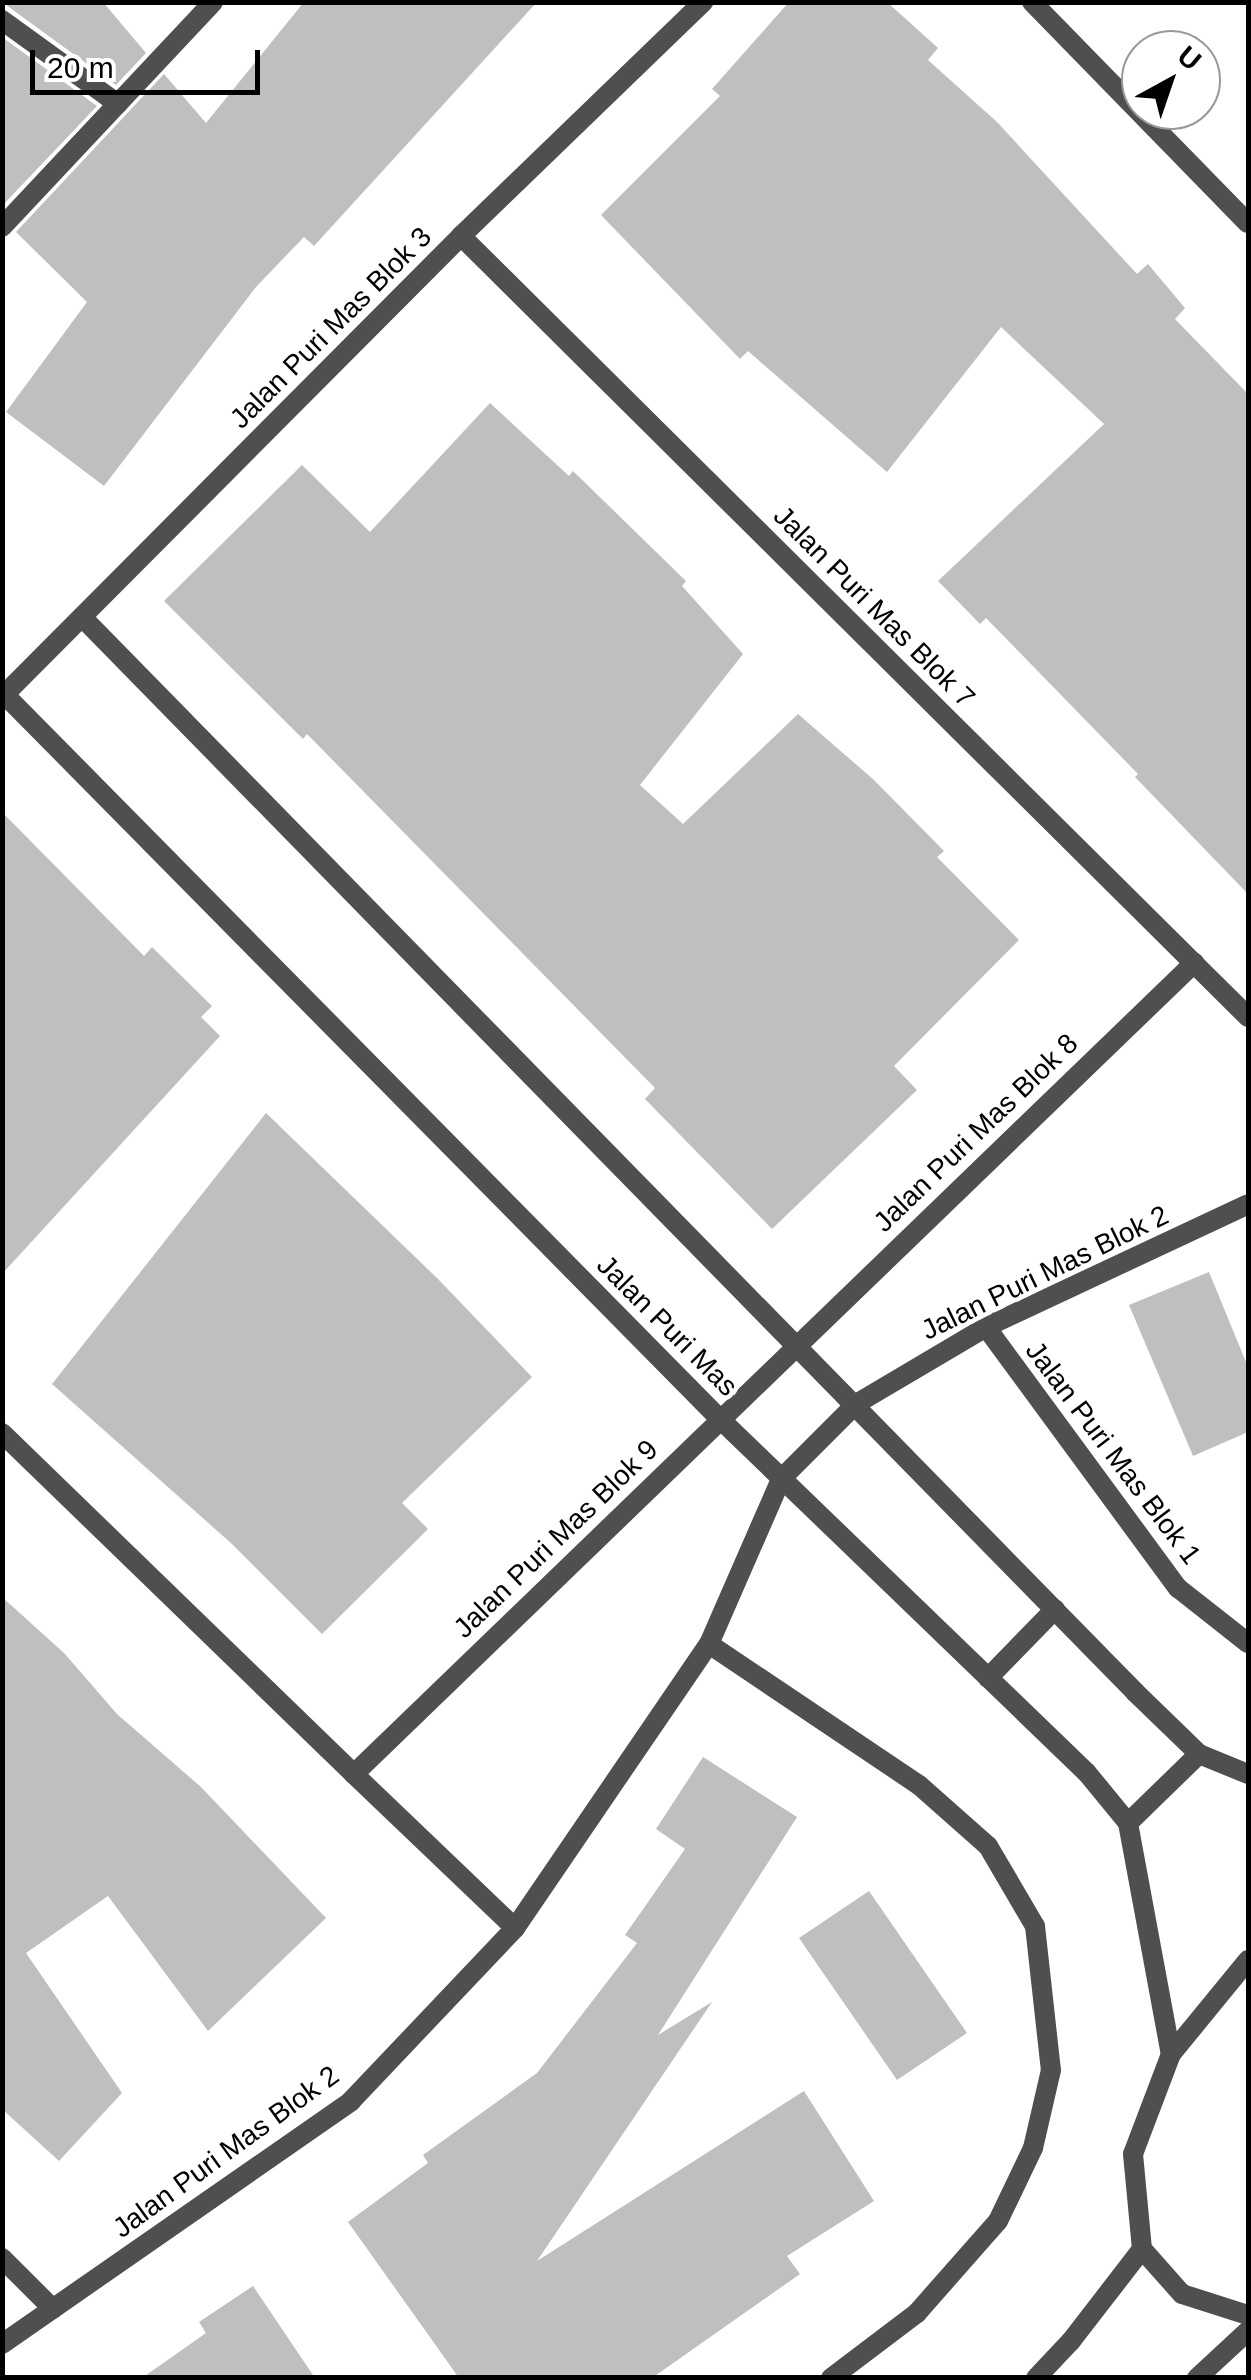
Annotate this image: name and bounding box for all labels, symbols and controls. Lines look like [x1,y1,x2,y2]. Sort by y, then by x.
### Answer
scale bar [35,30,265,92]
north arrow [1121,30,1221,130]
text: U [1172,40,1207,77]
text: 20 m [47,51,114,84]
street label: Jalan Puri Mas Blok 3 [223,220,439,436]
street label: Jalan Puri Mas Blok 7 [766,499,982,715]
street label: Jalan Puri Mas Blok 8 [867,1027,1085,1239]
street label: Jalan Puri Mas Blok 2 [916,1199,1174,1347]
street label: Jalan Puri Mas [590,1249,744,1403]
street label: Jalan Puri Mas Blok 1 [1018,1335,1208,1571]
street label: Jalan Puri Mas Blok 9 [447,1433,665,1645]
street label: Jalan Puri Mas Blok 2 [107,2059,345,2245]

